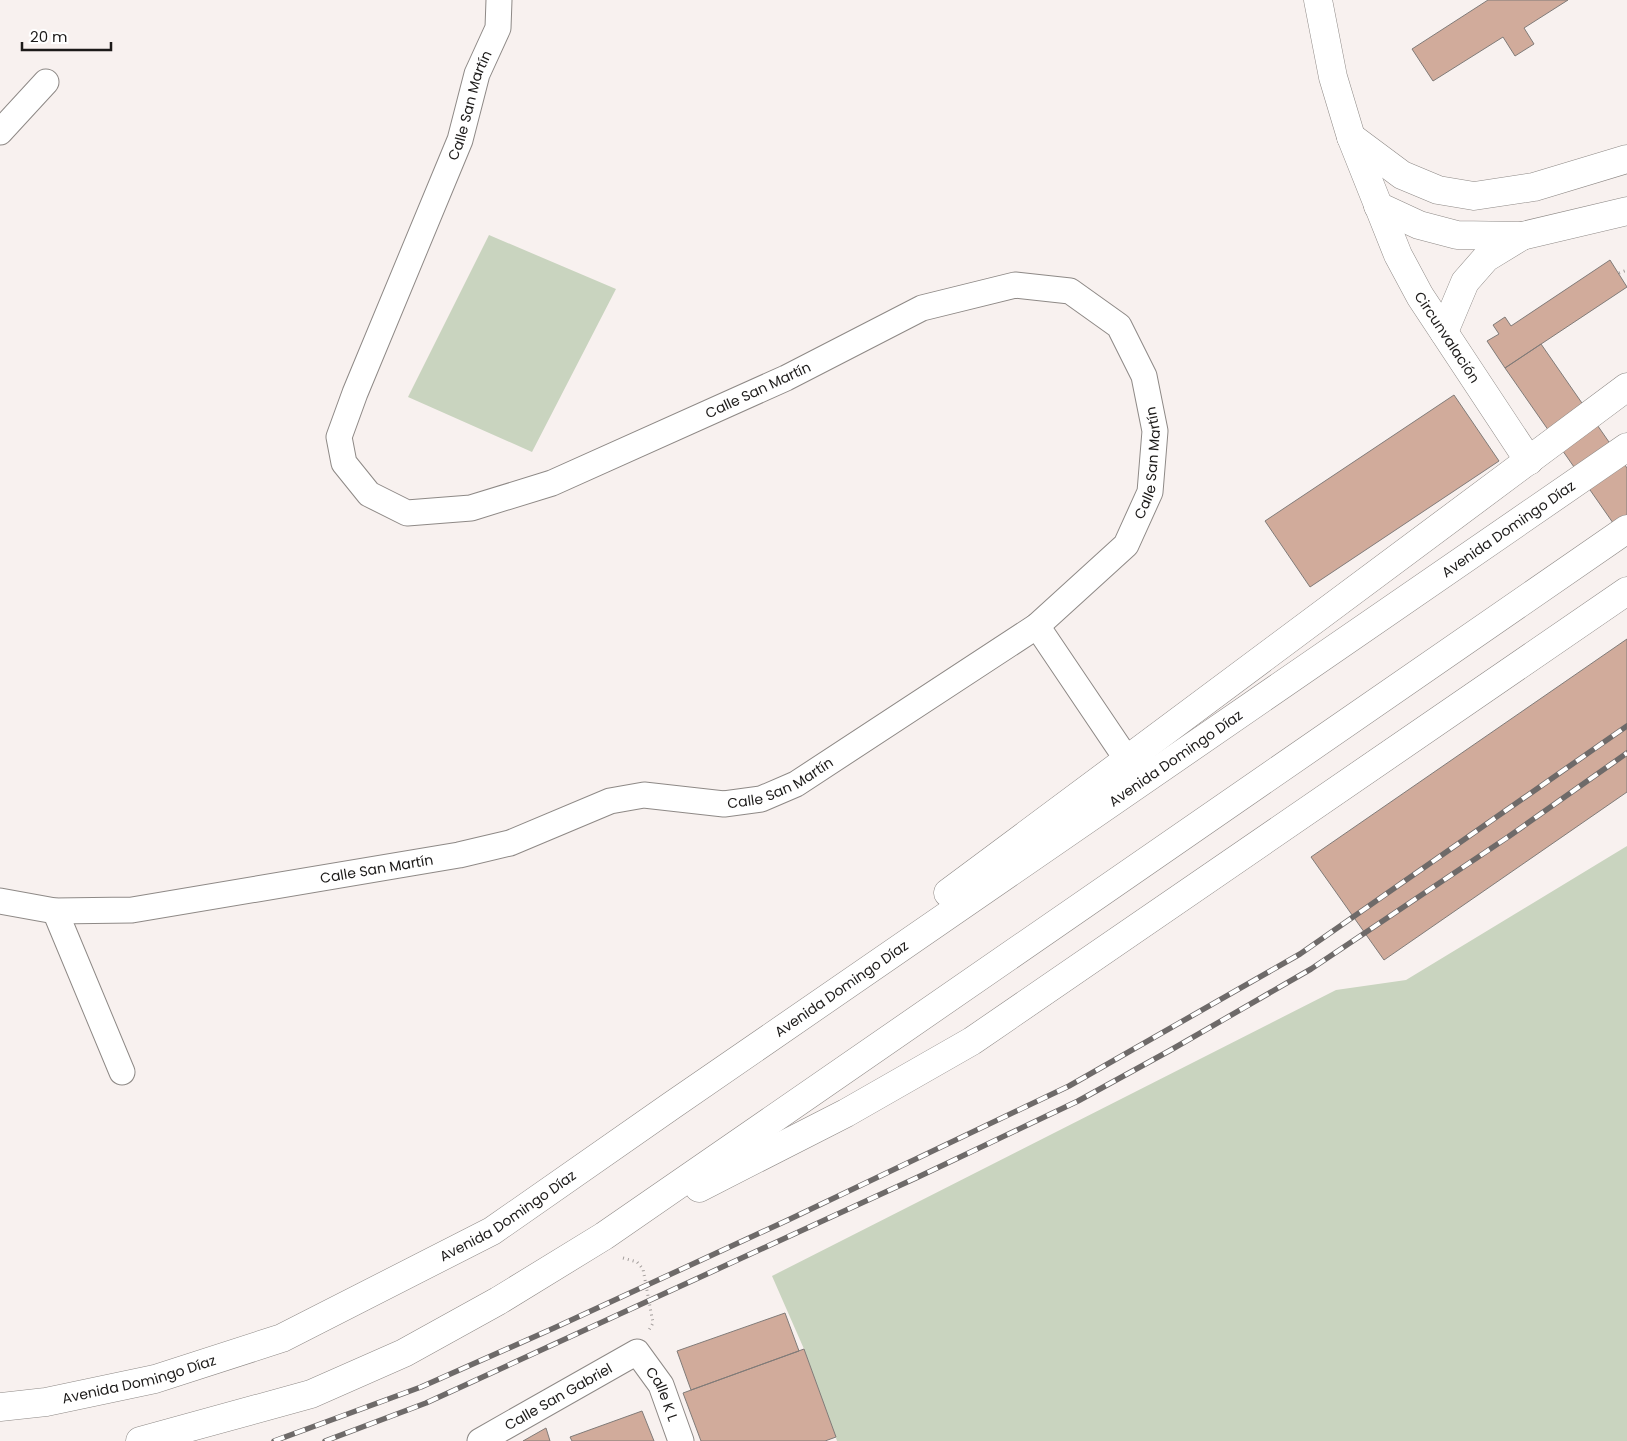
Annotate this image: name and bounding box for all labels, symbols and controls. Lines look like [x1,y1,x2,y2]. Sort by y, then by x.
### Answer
scale bar [22,20,111,52]
text: 20 m [30,26,68,47]
street label: Calle San Martín [443,47,496,163]
street label: Circunvalación [1410,287,1485,387]
street label: Calle San Martín [702,357,814,423]
street label: Calle San Martín [1129,405,1165,522]
street label: Avenida Domingo Díaz [1437,476,1579,582]
street label: Avenida Domingo Díaz [1105,705,1246,811]
street label: Calle San Martín [726,752,837,813]
street label: Calle San Martín [319,850,435,888]
street label: Avenida Domingo Díaz [771,935,912,1042]
street label: Avenida Domingo Díaz [436,1165,580,1266]
street label: Avenida Domingo Díaz [60,1350,218,1408]
street label: Calle San Gabriel [501,1358,616,1435]
street label: Calle K L [641,1363,683,1424]

